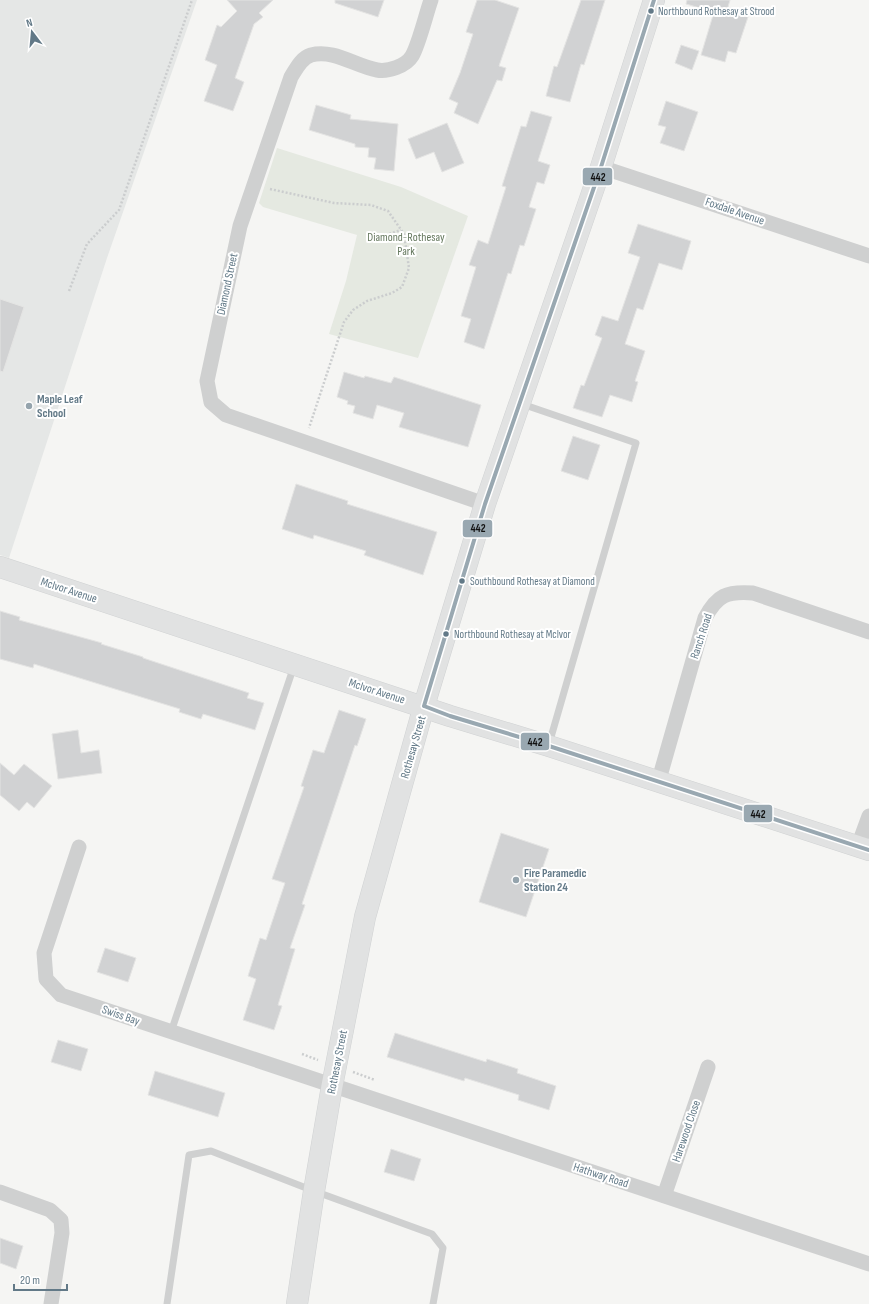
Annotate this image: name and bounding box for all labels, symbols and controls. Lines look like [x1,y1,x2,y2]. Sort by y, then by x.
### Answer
place label: Northbound Rothesay at Strood [658,5,775,18]
marker: Northbound Rothesay at Strood [646,6,656,16]
north arrow [12,12,52,52]
text: N [25,16,34,30]
line badge: 442 [582,167,613,186]
text: 442 [590,171,606,184]
street label: Foxdale Avenue [703,194,767,229]
park label: Diamond-Rothesay Park [367,230,445,259]
street label: Diamond Street [214,251,241,316]
place label: Maple Leaf School [37,392,83,421]
marker: Maple Leaf School [24,401,34,411]
line badge: 442 [462,519,493,538]
text: 442 [470,522,486,535]
street label: McIvor Avenue [39,574,99,607]
place label: Southbound Rothesay at Diamond [470,575,595,588]
marker: Southbound Rothesay at Diamond [457,576,467,586]
street label: Ranch Road [687,611,716,661]
place label: Northbound Rothesay at McIvor [454,628,571,641]
marker: Northbound Rothesay at McIvor [441,629,451,639]
street label: McIvor Avenue [347,675,407,708]
street label: Rothesay Street [397,714,430,780]
line badge: 442 [520,732,550,751]
text: 442 [527,736,543,749]
line badge: 442 [743,804,773,823]
text: 442 [750,808,766,821]
place label: Fire Paramedic Station 24 [524,866,587,895]
marker: Fire Paramedic Station 24 [511,875,521,885]
street label: Swiss Bay [100,1002,142,1029]
street label: Rothesay Street [324,1029,351,1095]
street label: Harewood Close [669,1098,704,1164]
street label: Hathway Road [571,1160,630,1191]
scale bar [14,1266,67,1292]
text: 20 m [20,1273,40,1288]

